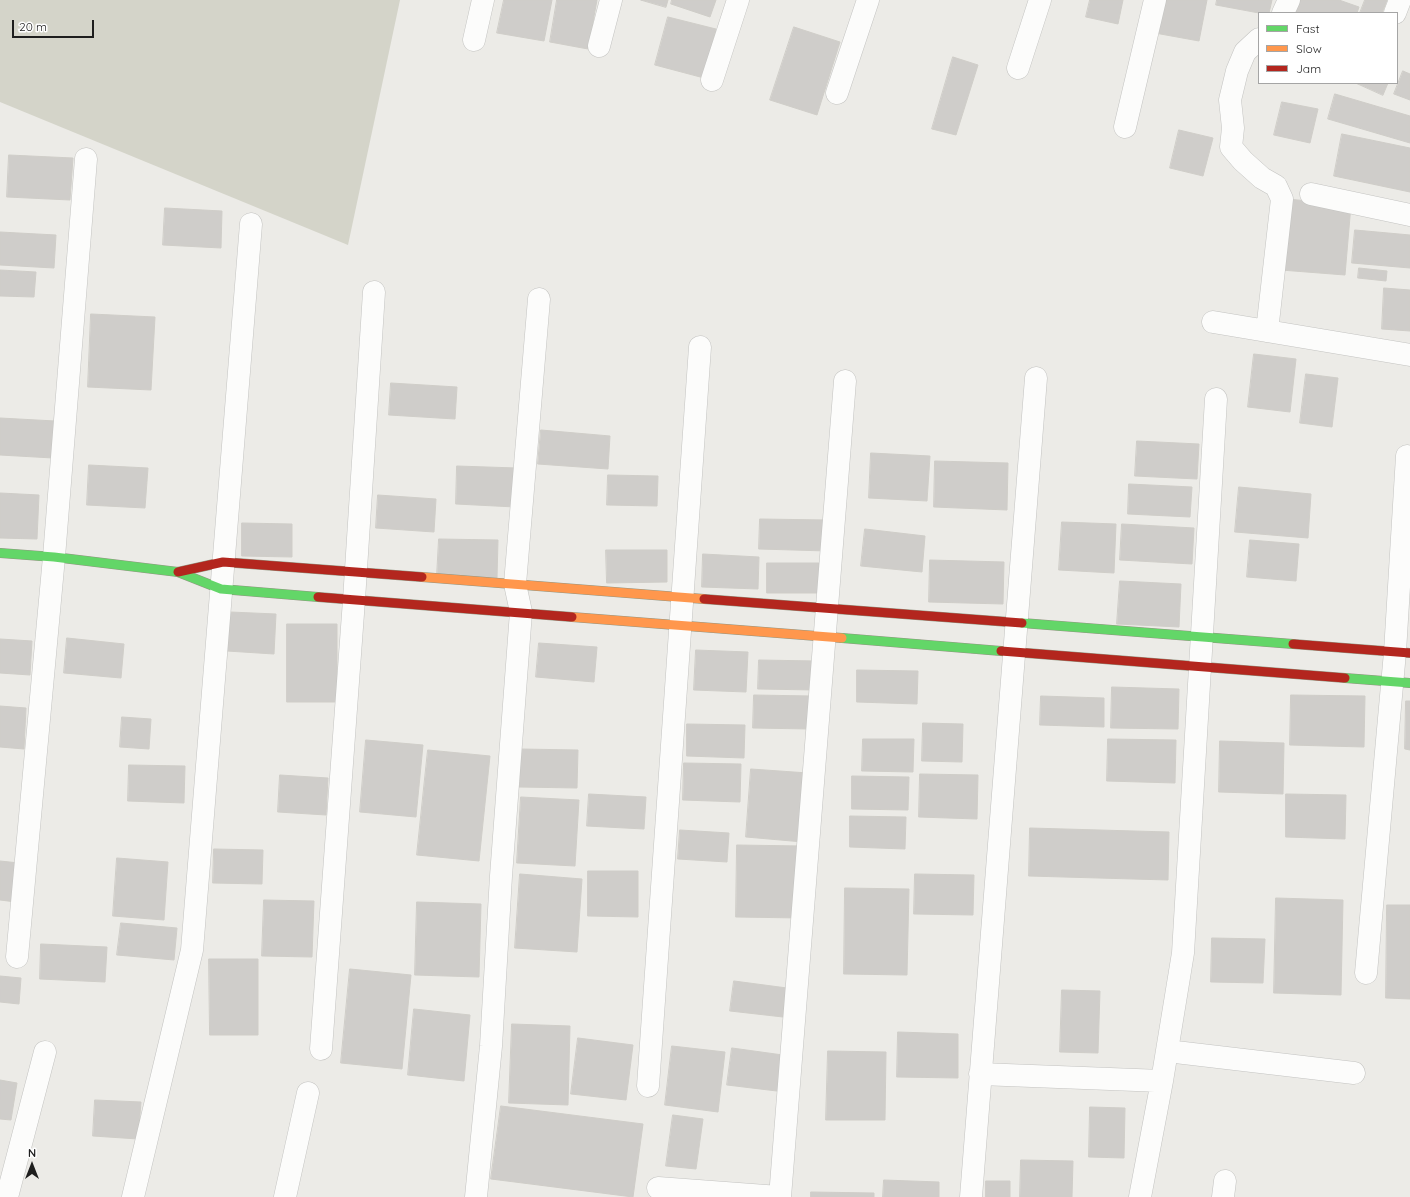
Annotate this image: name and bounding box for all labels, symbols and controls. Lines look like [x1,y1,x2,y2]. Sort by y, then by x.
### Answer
scale bar [14,12,96,38]
legend [1258,12,1398,84]
text: 20 m [19,19,47,34]
text: Fast [1296,21,1320,36]
text: Slow [1296,41,1322,56]
text: Jam [1296,61,1321,76]
north arrow [12,1145,52,1185]
text: N [28,1146,36,1160]

